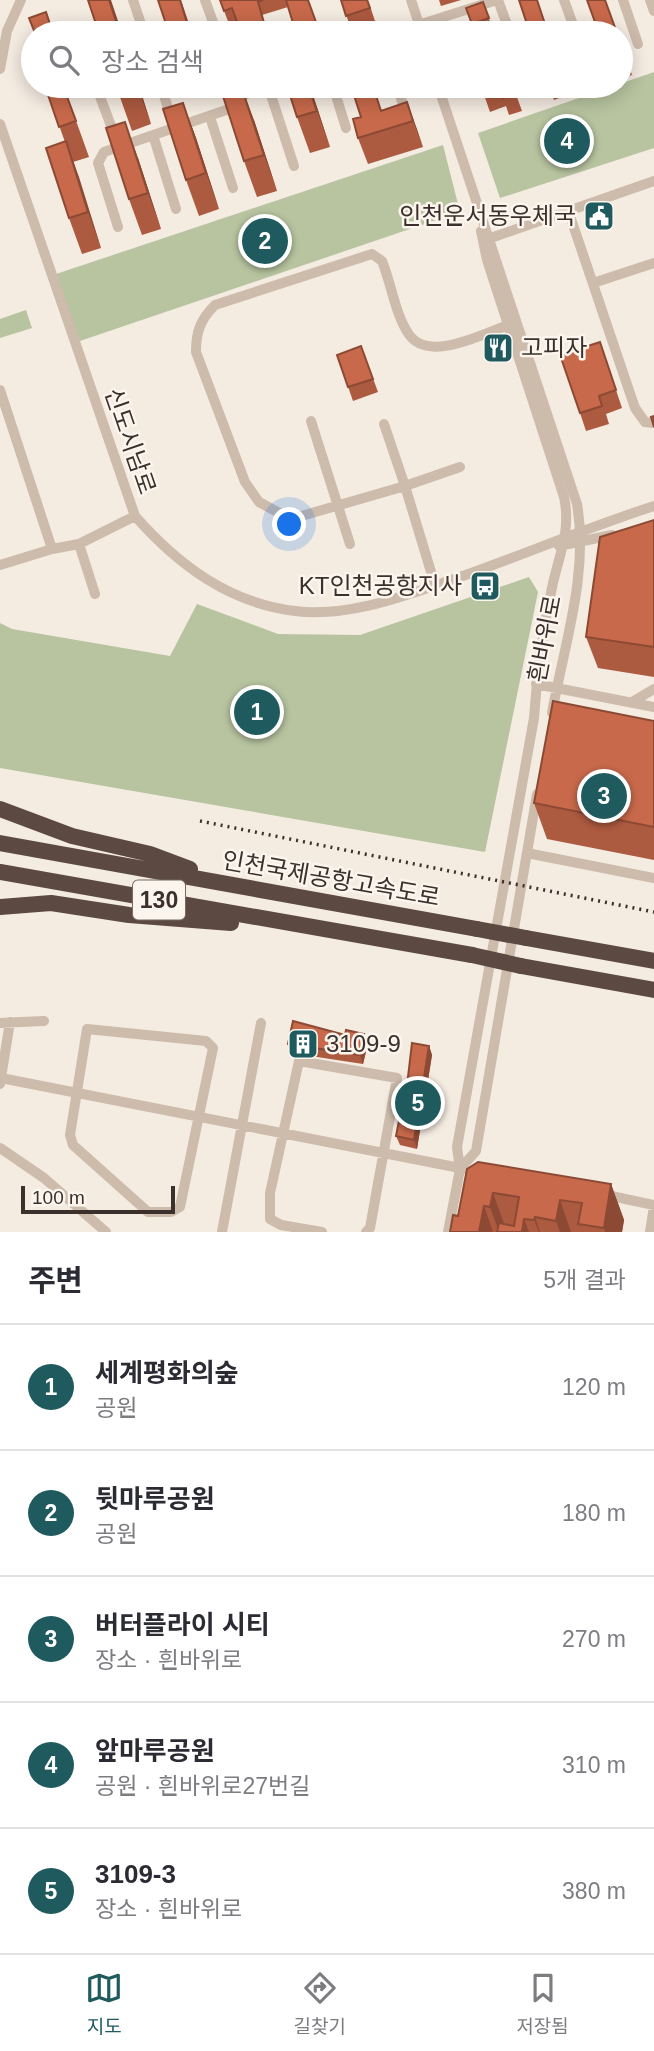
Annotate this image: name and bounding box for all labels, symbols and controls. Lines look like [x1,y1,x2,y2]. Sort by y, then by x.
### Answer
search box [21,21,633,98]
icon: search [45,41,83,79]
text: 장소 검색 [101,47,204,77]
pin: 4 [544,115,590,167]
public building icon: 인천운서동우체국 [582,199,616,233]
place label: 인천운서동우체국 [399,202,576,229]
pin: 2 [242,215,288,267]
restaurant icon: 고피자 [481,331,515,365]
place label: 고피자 [521,334,587,361]
street label: 신도시남로 [100,384,161,497]
your location [272,507,306,541]
bus stop icon: KT인천공항지사 [468,569,502,603]
place label: KT인천공항지사 [299,572,462,599]
street label: 흰바위로 [523,593,566,685]
pin: 1 [234,686,280,738]
pin: 3 [581,770,627,822]
street label: 인천국제공항고속도로 [220,846,442,911]
road number: 130 [133,880,185,920]
building icon: 3109-9 [286,1027,320,1061]
place label: 3109-9 [326,1030,401,1057]
pin: 5 [395,1077,441,1129]
scale bar [21,1183,175,1215]
text: 100 m [32,1187,85,1208]
text: 주변 [28,1264,83,1297]
text: 5개 결과 [543,1267,626,1293]
text: 세계평화의숲 [95,1358,239,1388]
text: 1 [45,1374,57,1400]
text: 120 m [562,1374,626,1400]
text: 공원 [95,1395,137,1421]
text: 뒷마루공원 [95,1484,215,1514]
text: 2 [45,1500,57,1526]
text: 180 m [562,1500,626,1526]
text: 공원 [95,1521,137,1547]
text: 버터플라이 시티 [95,1610,270,1640]
text: 3 [45,1626,57,1652]
text: 270 m [562,1626,626,1652]
text: 장소 · 흰바위로 [95,1647,242,1673]
text: 앞마루공원 [95,1736,215,1766]
text: 4 [45,1752,57,1778]
text: 310 m [562,1752,626,1778]
text: 공원 · 흰바위로27번길 [95,1773,310,1799]
text: 3109-3 [95,1859,176,1889]
text: 5 [45,1878,57,1904]
text: 380 m [562,1878,626,1904]
text: 장소 · 흰바위로 [95,1896,242,1922]
tab: 지도 [85,1969,123,2038]
tab: 길찾기 [294,1969,346,2038]
tab: 저장됨 [516,1969,569,2038]

